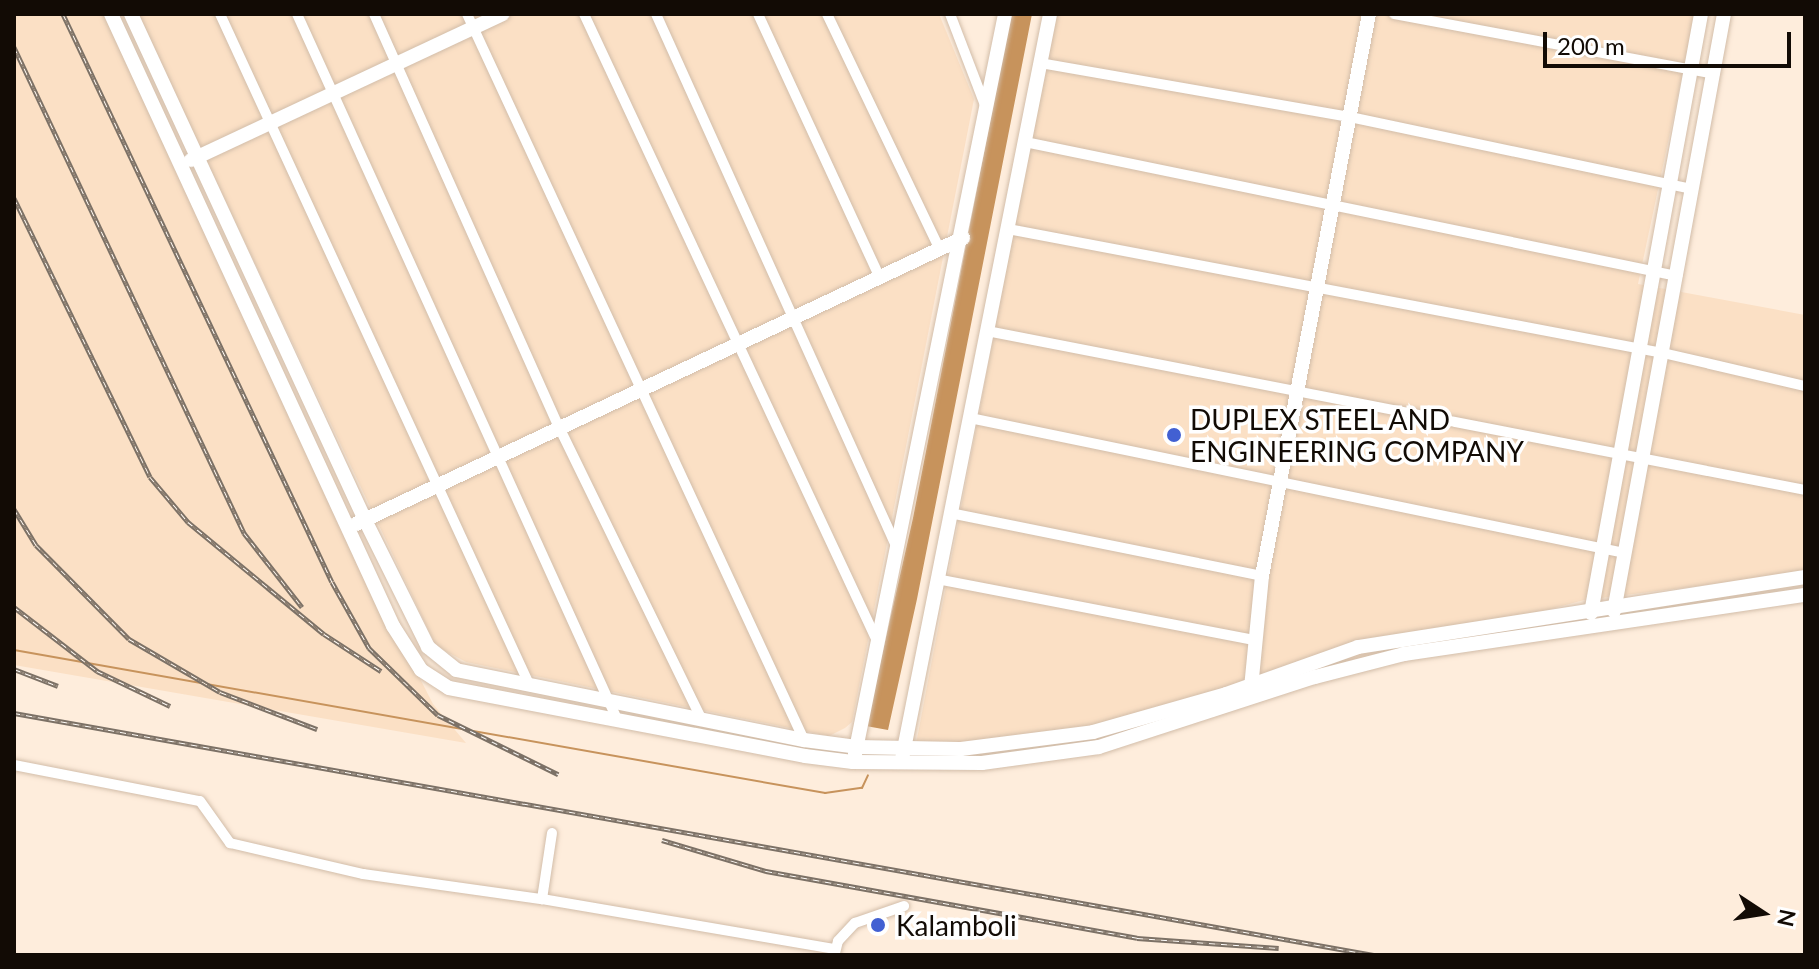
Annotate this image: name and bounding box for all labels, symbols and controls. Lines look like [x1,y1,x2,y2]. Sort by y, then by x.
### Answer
scale bar [1547,16,1795,66]
text: 200 m [1557,31,1625,60]
place label: DUPLEX STEEL AND ENGINEERING COMPANY [1190,402,1524,468]
marker: DUPLEX STEEL AND ENGINEERING COMPANY [1165,426,1183,444]
north arrow [1723,873,1803,953]
text: N [1772,907,1802,929]
place label: Kalamboli [896,908,1017,942]
marker: Kalamboli [867,914,889,936]

